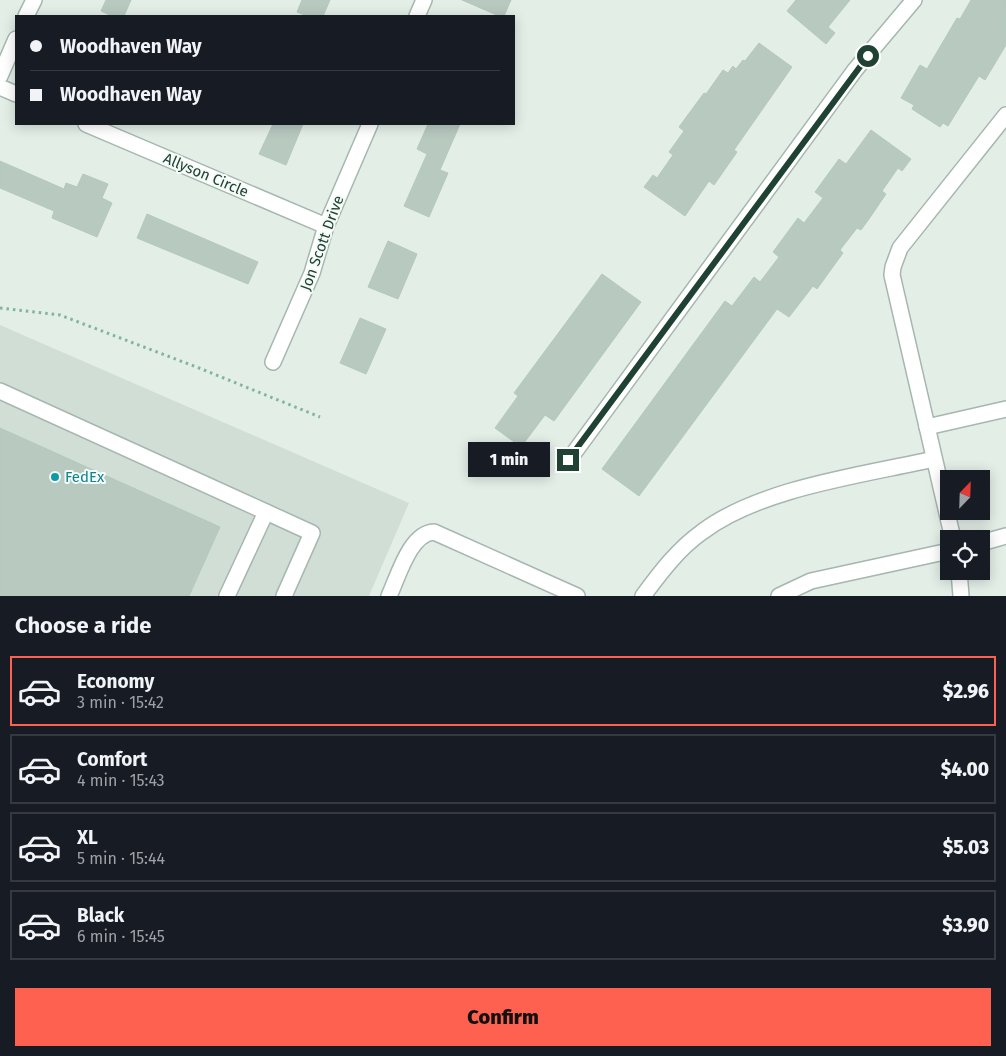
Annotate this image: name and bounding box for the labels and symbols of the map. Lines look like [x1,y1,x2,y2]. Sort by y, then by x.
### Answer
route start [857,45,879,67]
street label: Allyson Circle [161,149,251,201]
street label: Jon Scott Drive [296,193,348,293]
callout: 1 min [468,442,550,478]
route end [557,449,579,471]
place label: FedEx [65,468,105,486]
north arrow [940,470,990,520]
marker: FedEx [49,471,61,483]

